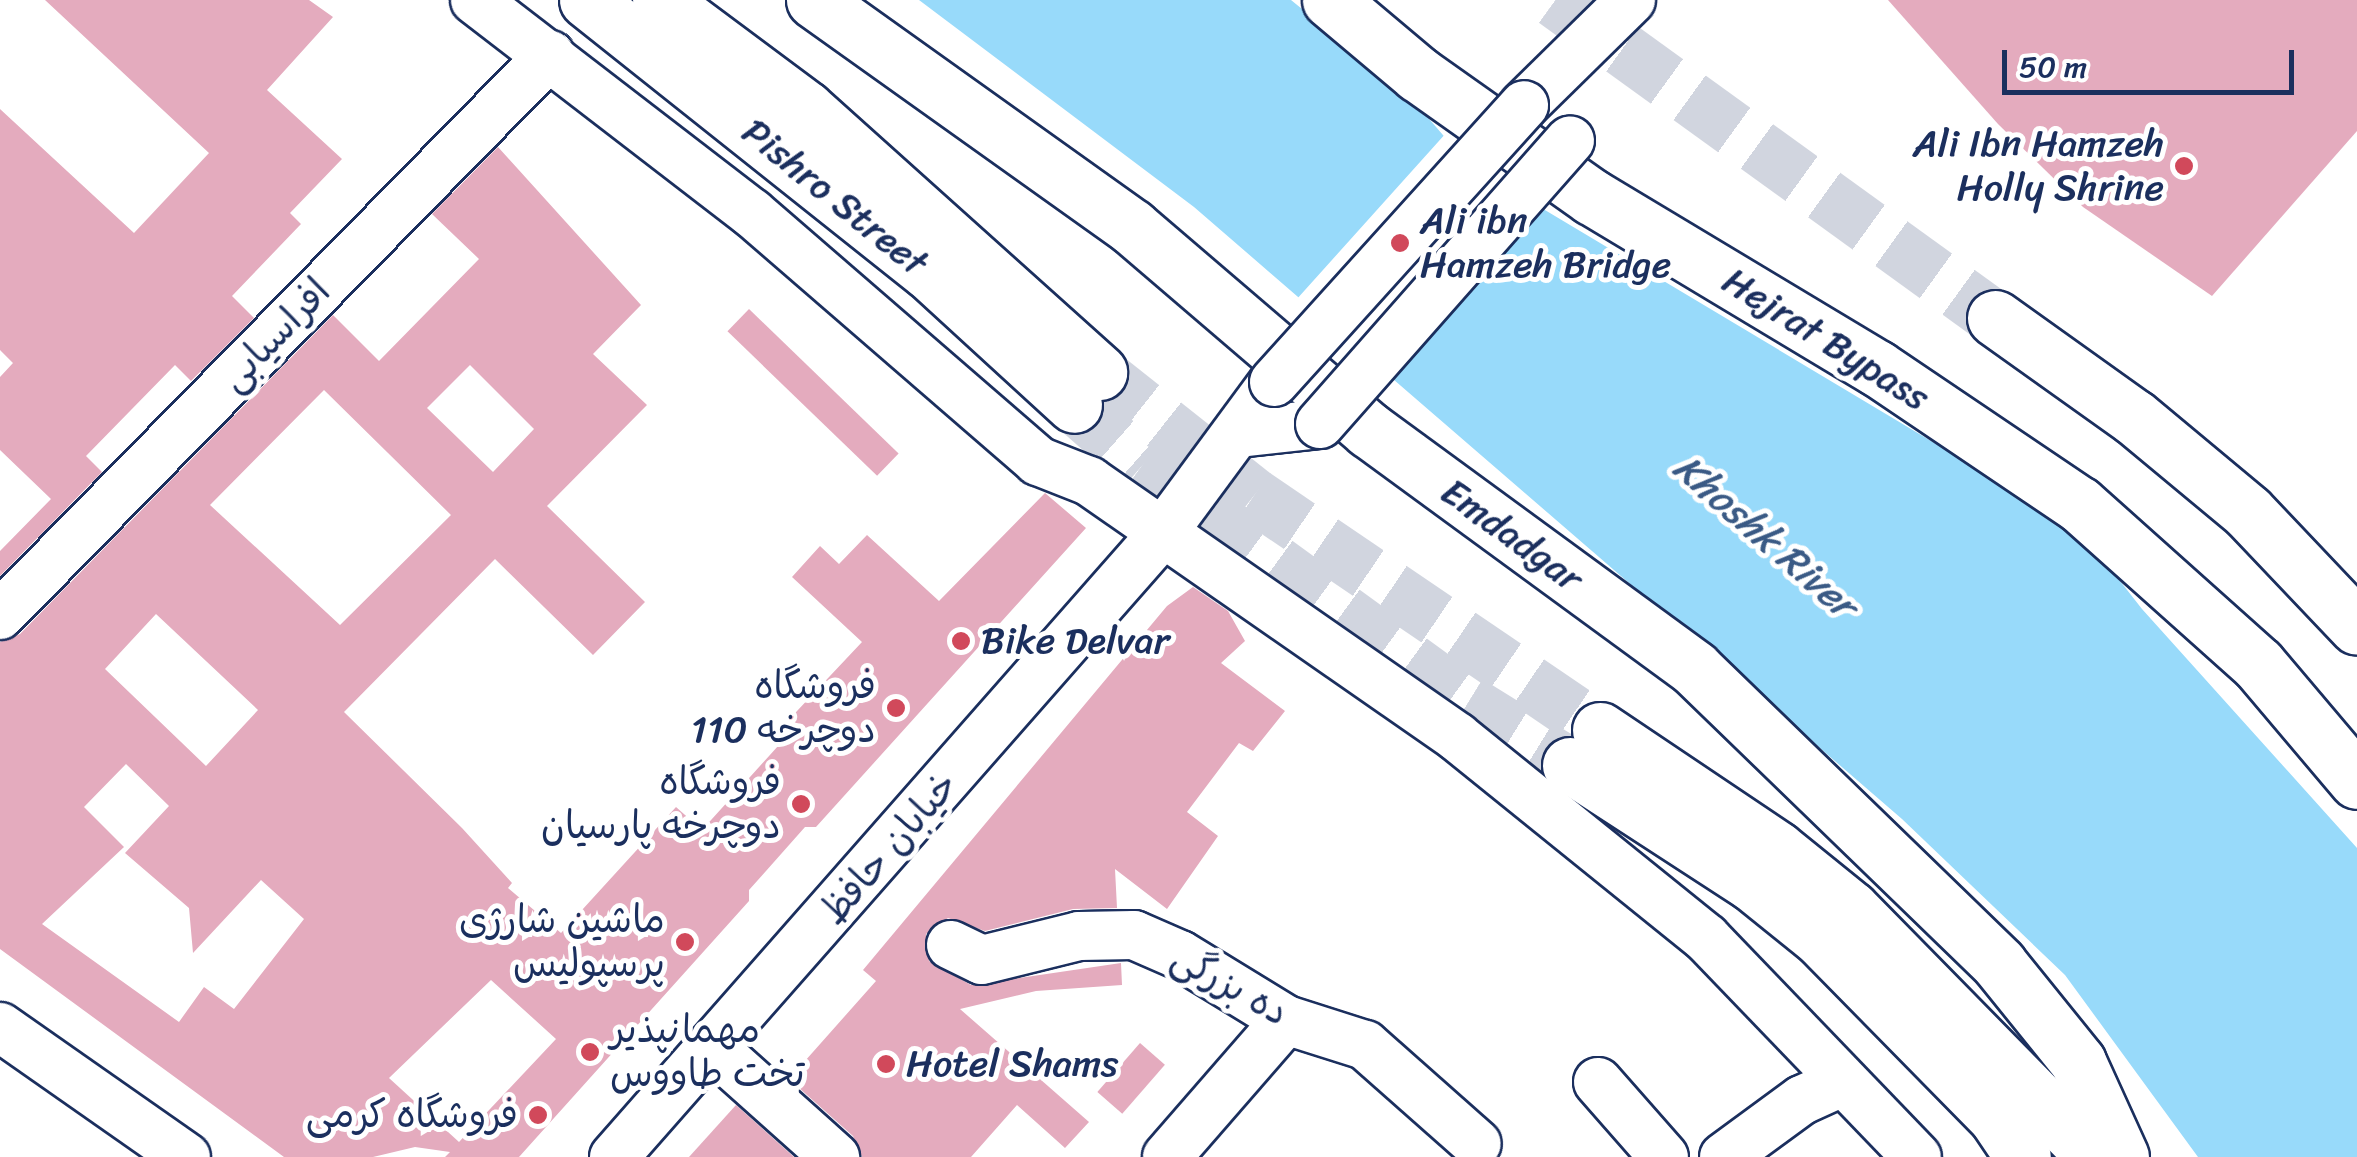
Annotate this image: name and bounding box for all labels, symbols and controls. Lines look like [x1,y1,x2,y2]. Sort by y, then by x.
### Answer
scale bar [2007,30,2300,92]
text: 50 m [2019,40,2087,94]
street label: Pishro Street [733,108,937,286]
place label: Ali Ibn Hamzeh Holly Shrine [1909,121,2164,210]
marker: Ali Ibn Hamzeh Holly Shrine [2173,155,2195,177]
place label: Ali ibn Hamzeh Bridge [1420,198,1671,288]
marker: Ali ibn Hamzeh Bridge [1389,232,1411,254]
street label: Hejrat Bypass [1714,258,1938,420]
street label: افراسیابی [210,269,340,401]
water label: Khoshk River [1663,443,1867,629]
street label: Emdadgar [1433,469,1591,601]
place label: Bike Delvar [981,618,1170,664]
marker: Bike Delvar [950,630,972,652]
place label: فروشگاه دوچرخه 110 [691,663,876,752]
marker: فروشگاه دوچرخه 110 [885,697,907,719]
place label: فروشگاه دوچرخه پارسیان [541,759,781,848]
street label: خیابان حافظ [810,762,968,934]
marker: فروشگاه دوچرخه پارسیان [790,793,812,815]
place label: ماشین شارژی پرسپولیس [459,897,665,986]
marker: ماشین شارژی پرسپولیس [674,931,696,953]
street label: ده بزرگی [1164,934,1296,1036]
place label: مهمانپذیر تخت طاووس [610,1007,805,1096]
marker: مهمانپذیر تخت طاووس [579,1041,601,1063]
place label: Hotel Shams [906,1041,1117,1087]
marker: Hotel Shams [875,1053,897,1075]
place label: فروشگاه کرمی [306,1092,518,1138]
marker: فروشگاه کرمی [527,1104,549,1126]

